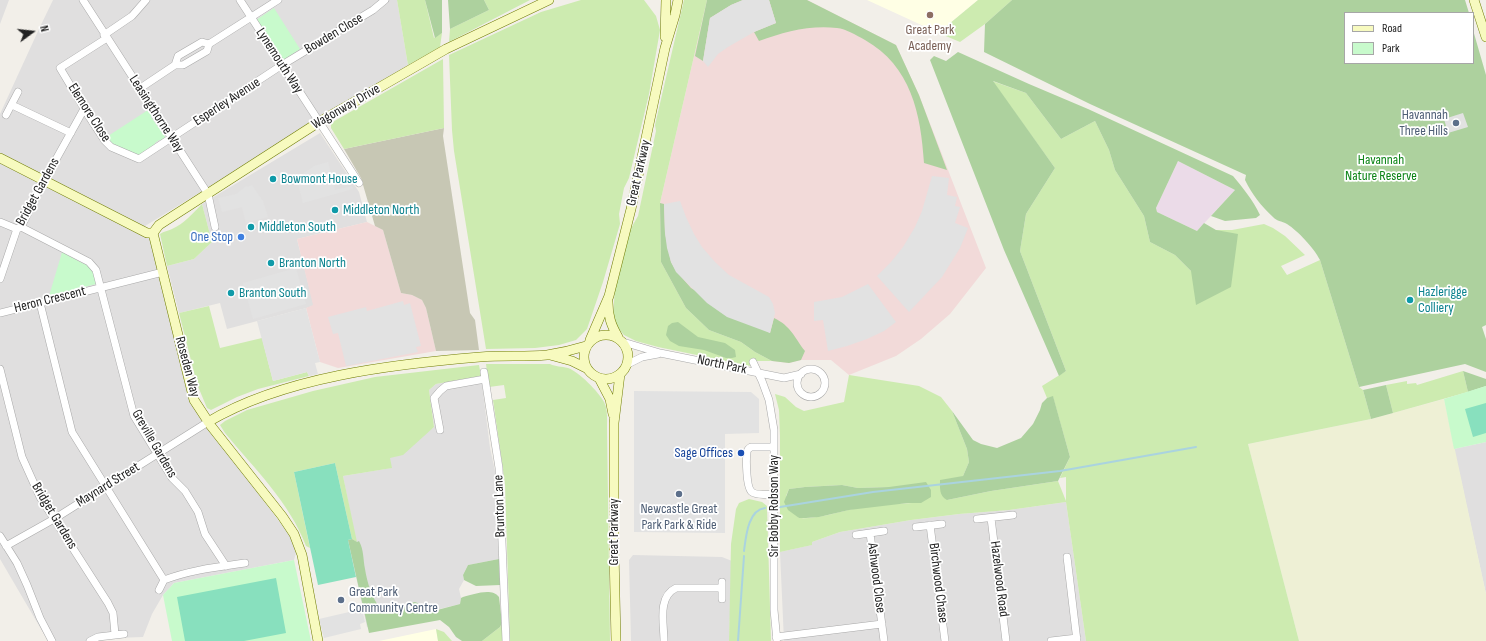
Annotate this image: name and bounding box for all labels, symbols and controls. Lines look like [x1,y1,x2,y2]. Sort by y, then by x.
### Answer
street label: Bowden Close [302,10,366,58]
marker: Great Park Academy [925,10,935,20]
north arrow [12,12,52,52]
legend [1344,12,1474,64]
text: Road [1382,21,1402,36]
place label: Great Park Academy [906,22,954,54]
text: N [37,24,51,33]
street label: Lynemouth Way [252,25,306,97]
text: Park [1382,41,1400,56]
street label: Leasingthorne Way [125,72,187,156]
street label: Esperley Avenue [190,74,264,130]
street label: Elemore Close [64,81,114,145]
street label: Wagonway Drive [309,81,383,133]
place label: Havannah Three Hills [1399,107,1448,140]
marker: Havannah Three Hills [1451,118,1461,128]
street label: Great Parkway [623,138,655,208]
park label: Havannah Nature Reserve [1345,152,1417,184]
street label: Bridget Gardens [13,155,63,229]
place label: Bowmont House [281,171,358,187]
marker: Bowmont House [268,174,278,184]
place label: Middleton North [343,202,419,218]
marker: Middleton North [330,205,340,215]
place label: Middleton South [259,219,336,235]
marker: Middleton South [246,222,256,232]
place label: One Stop [190,229,233,245]
marker: One Stop [236,232,246,242]
place label: Branton North [279,255,346,271]
marker: Branton North [266,258,276,268]
street label: Heron Crescent [12,283,88,317]
place label: Hazlerigge Colliery [1418,284,1467,316]
place label: Branton South [239,285,307,301]
marker: Branton South [226,288,236,298]
marker: Hazlerigge Colliery [1405,295,1415,305]
street label: Roseden Way [171,335,203,399]
street label: North Park [696,352,748,378]
street label: Greville Gardens [128,407,180,481]
place label: Sage Offices [675,445,733,461]
marker: Sage Offices [736,448,746,458]
street label: Sir Bobby Robson Way [766,455,782,557]
street label: Maynard Street [73,459,143,511]
street label: Brunton Lane [491,474,509,538]
street label: Bridget Gardens [28,480,80,552]
marker: Newcastle Great Park Park & Ride [674,489,684,499]
street label: Great Parkway [606,498,622,566]
place label: Newcastle Great Park Park & Ride [640,501,718,534]
street label: Hazelwood Road [986,540,1012,618]
street label: Ashwood Close [863,542,889,614]
street label: Birchwood Chase [925,542,951,624]
place label: Great Park Community Centre [349,584,438,616]
marker: Great Park Community Centre [336,595,346,605]

